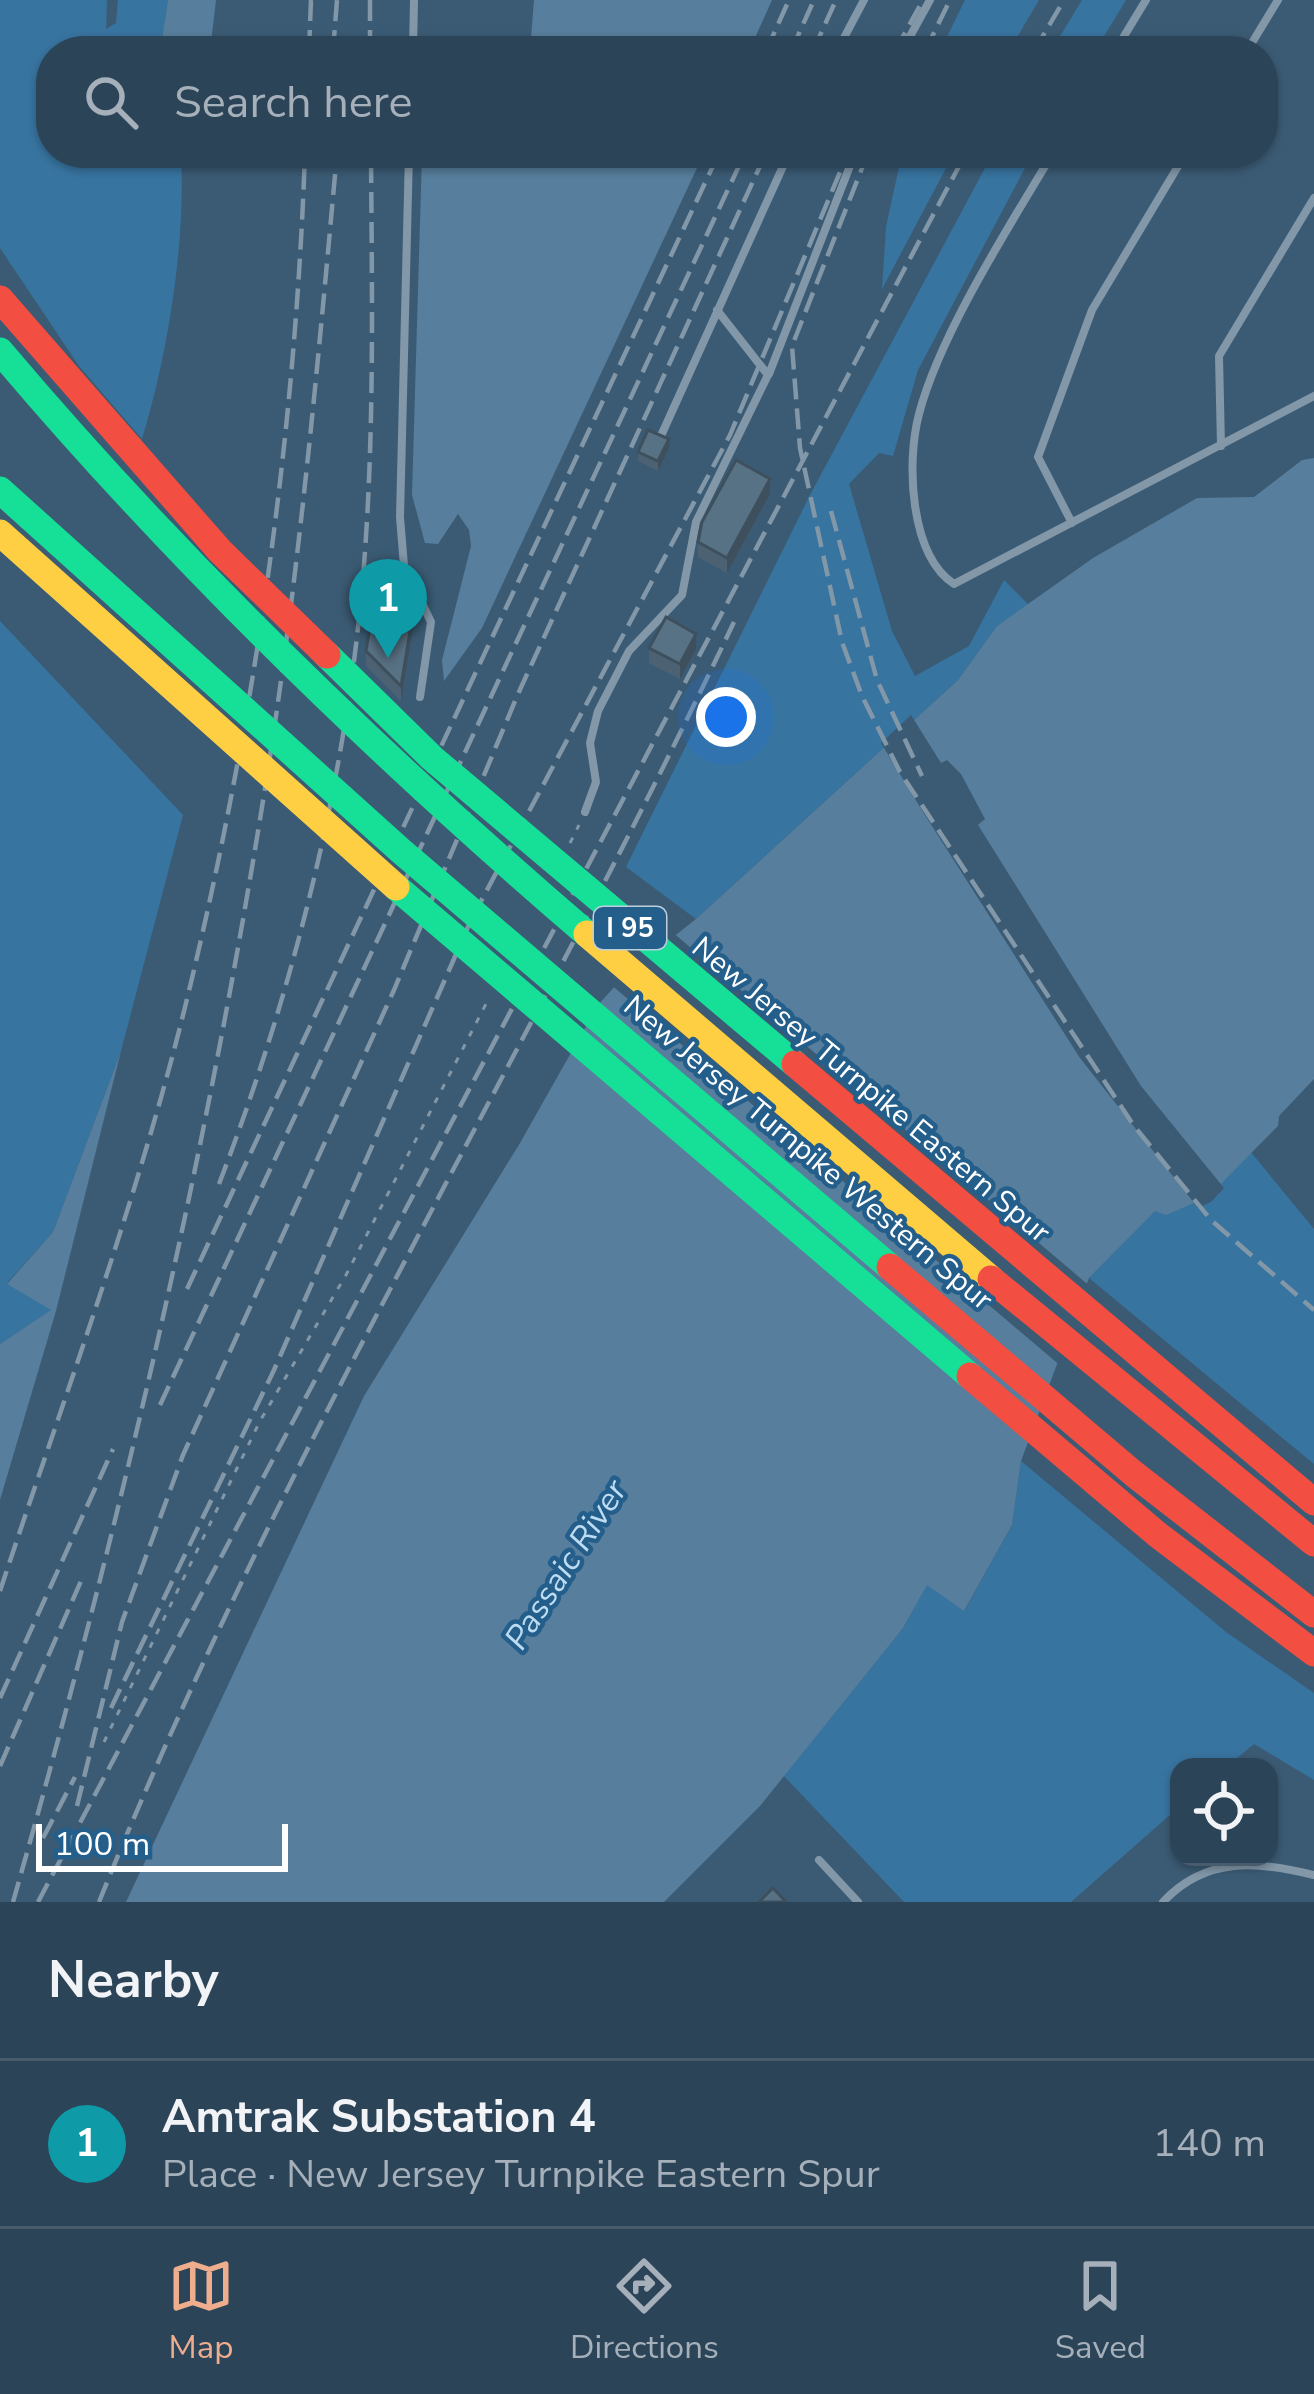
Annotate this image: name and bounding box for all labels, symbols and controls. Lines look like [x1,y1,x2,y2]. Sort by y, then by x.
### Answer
search box [36,36,1278,168]
icon: search [78,69,144,135]
text: Search here [174,72,413,133]
pin: 1 [349,559,427,658]
your location [696,687,756,747]
road number: I 95 [594,907,666,949]
street label: New Jersey Turnpike Eastern Spur [683,928,1059,1253]
street label: New Jersey Turnpike Western Spur [615,986,1002,1320]
water label: Passaic River [494,1470,638,1659]
map controls [1170,1758,1278,1866]
button: locate [1170,1758,1278,1866]
scale bar [36,1818,288,1871]
text: 100 m [54,1822,150,1867]
text: Nearby [48,1945,219,2015]
text: Amtrak Substation 4 [162,2087,596,2148]
text: 1 [75,2117,99,2170]
text: 140 m [1152,2117,1266,2170]
text: Place · New Jersey Turnpike Eastern Spur [162,2148,880,2201]
tab: Map [168,2253,234,2370]
tab: Directions [570,2253,719,2370]
tab: Saved [1055,2253,1146,2370]

